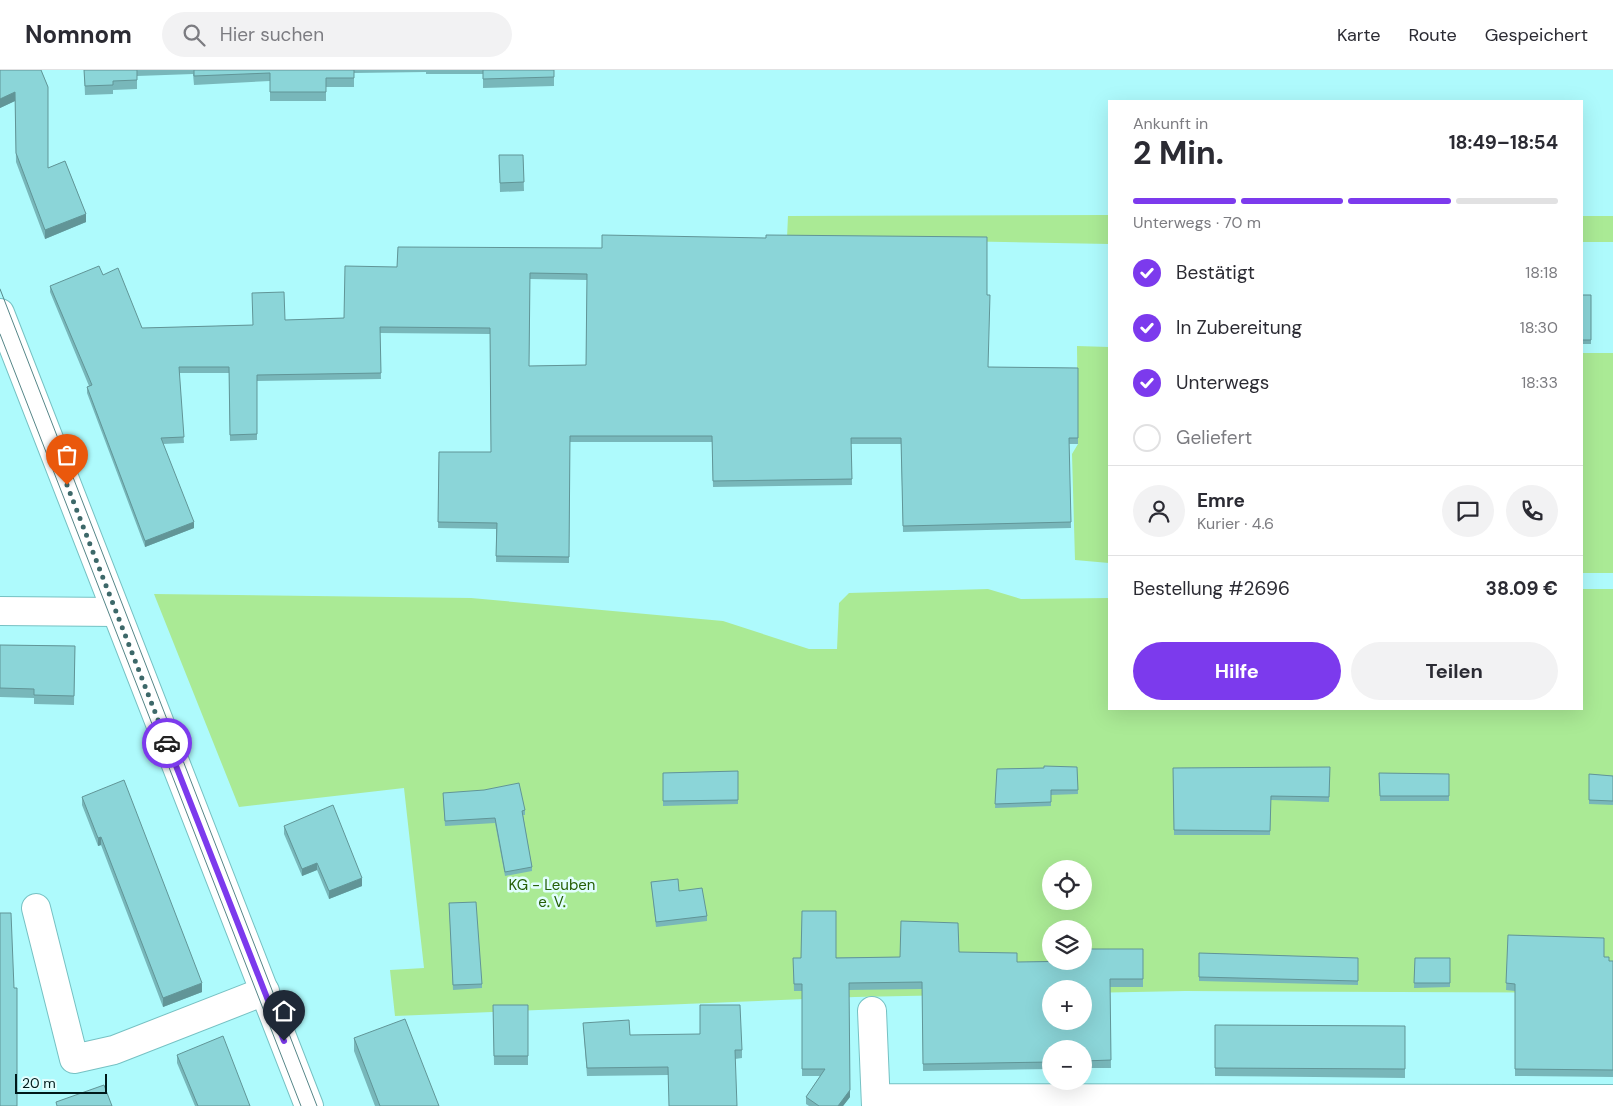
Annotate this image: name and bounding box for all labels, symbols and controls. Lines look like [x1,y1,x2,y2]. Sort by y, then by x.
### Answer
search box [162,12,512,57]
text: Nomnom [25,19,132,50]
icon: search [180,21,208,49]
text: Hier suchen [220,22,324,47]
text: Karte [1337,23,1381,47]
text: Route [1409,23,1457,47]
text: Gespeichert [1485,23,1588,47]
text: Ankunft in [1133,113,1208,134]
text: 18:49–18:54 [1449,130,1558,155]
text: 2 Min. [1133,132,1224,174]
text: Unterwegs · 70 m [1133,212,1261,233]
icon: check [1133,259,1161,287]
text: Bestätigt [1176,260,1255,285]
text: 18:18 [1525,262,1558,283]
icon: check [1133,314,1161,342]
text: In Zubereitung [1176,315,1302,340]
text: 18:30 [1520,317,1558,338]
icon: check [1133,369,1161,397]
text: Unterwegs [1176,370,1269,395]
text: 18:33 [1521,372,1558,393]
text: Geliefert [1176,425,1252,450]
pin [46,434,88,485]
icon: bag [53,441,81,469]
button: person [1133,485,1185,537]
button: chat [1442,485,1494,537]
button: phone [1506,485,1558,537]
text: Emre [1197,488,1245,513]
text: Kurier · 4.6 [1197,513,1274,534]
text: Bestellung #2696 [1133,576,1290,601]
text: 38.09 € [1486,576,1558,601]
button: Hilfe [1133,642,1341,700]
button: Teilen [1351,642,1558,700]
courier [142,718,192,768]
icon: car [153,729,181,757]
map controls [1042,860,1092,1090]
button: locate [1042,860,1092,910]
park label: KG - Leuben e. V. [509,875,595,912]
button: layers [1042,920,1092,970]
button: + [1042,980,1092,1030]
pin [263,990,305,1041]
icon: home [270,997,298,1025]
button: − [1042,1040,1092,1090]
scale bar [15,1071,108,1094]
text: 20 m [22,1074,56,1092]

